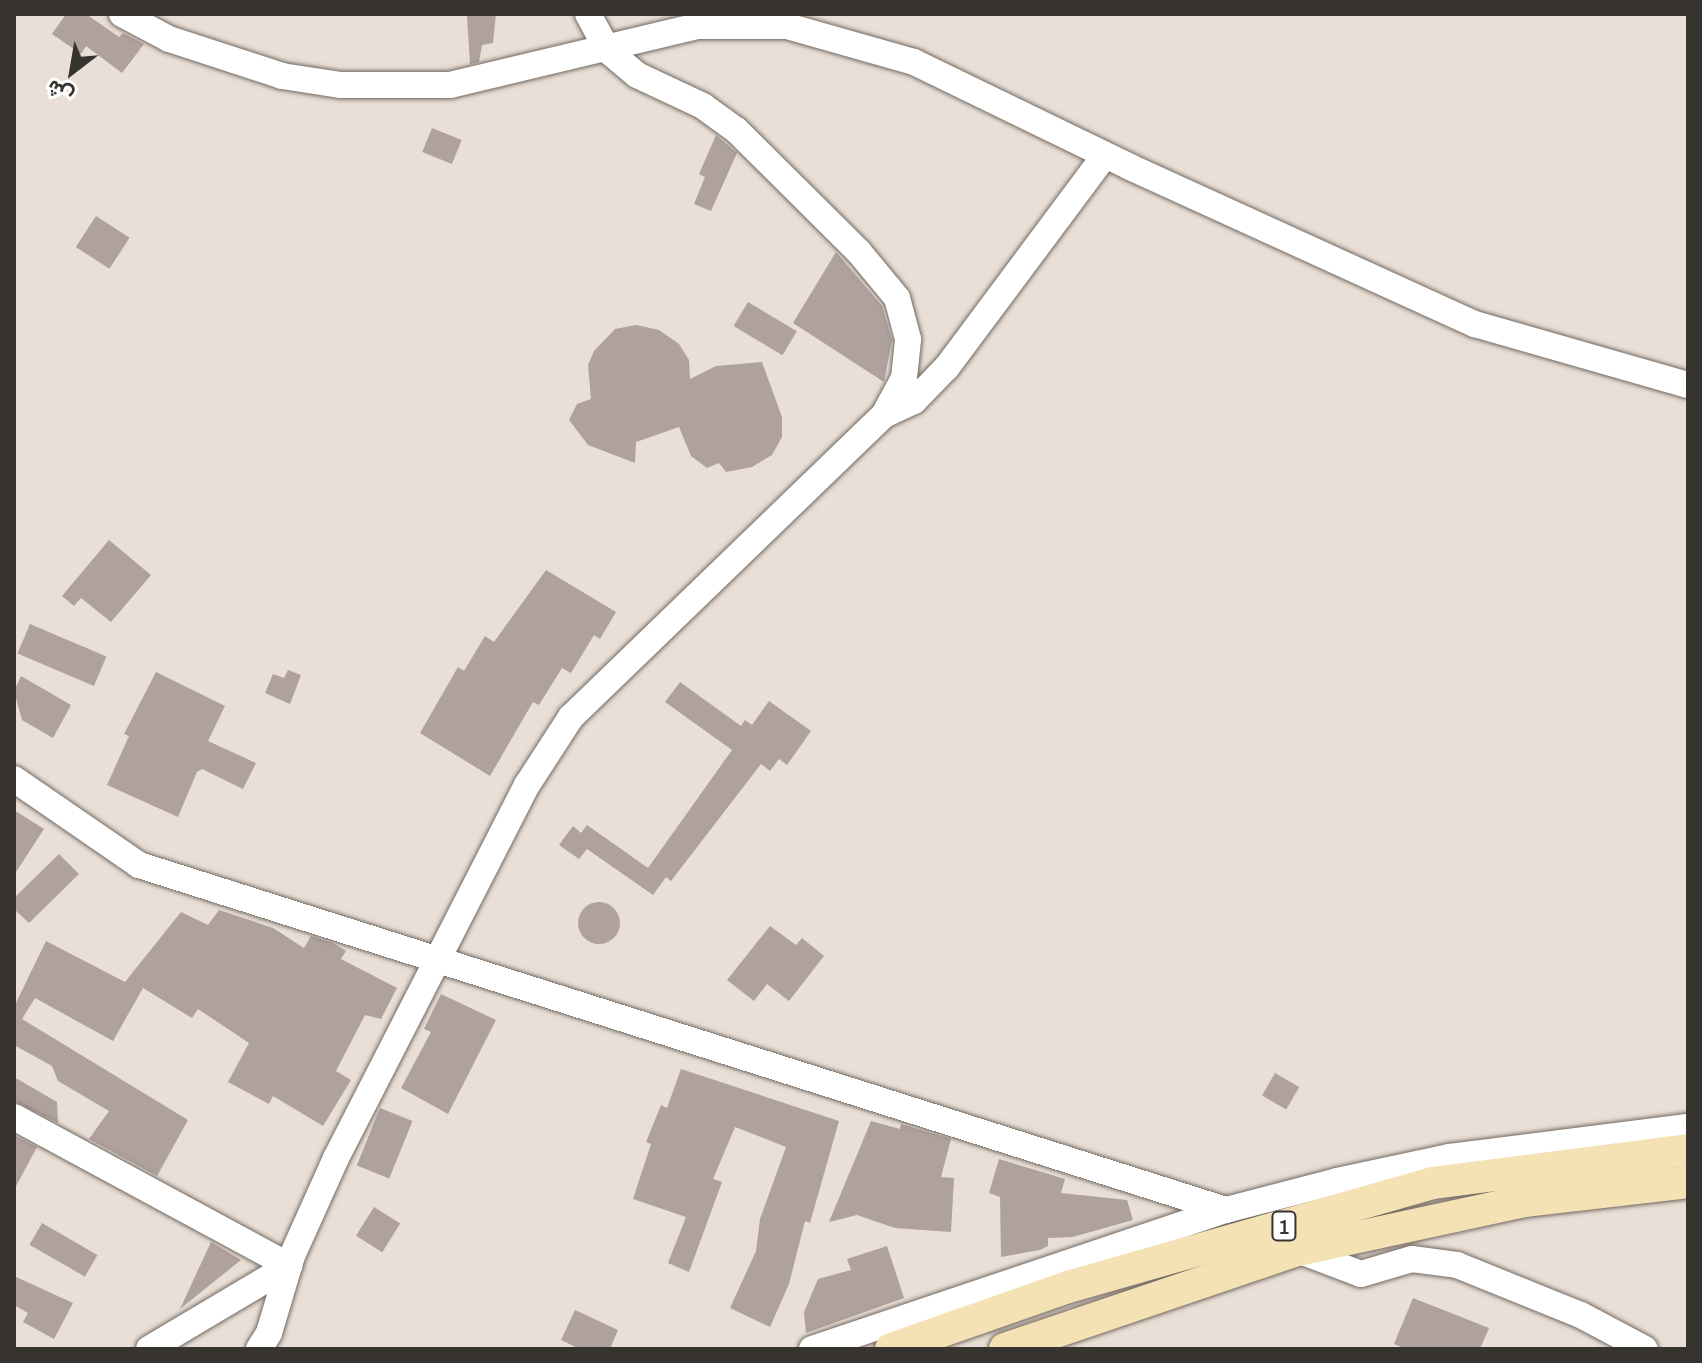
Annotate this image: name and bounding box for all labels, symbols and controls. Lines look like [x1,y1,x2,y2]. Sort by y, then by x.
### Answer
north arrow [32,32,112,112]
text: ش [41,73,79,112]
road number: 1 [1270,1210,1298,1242]

